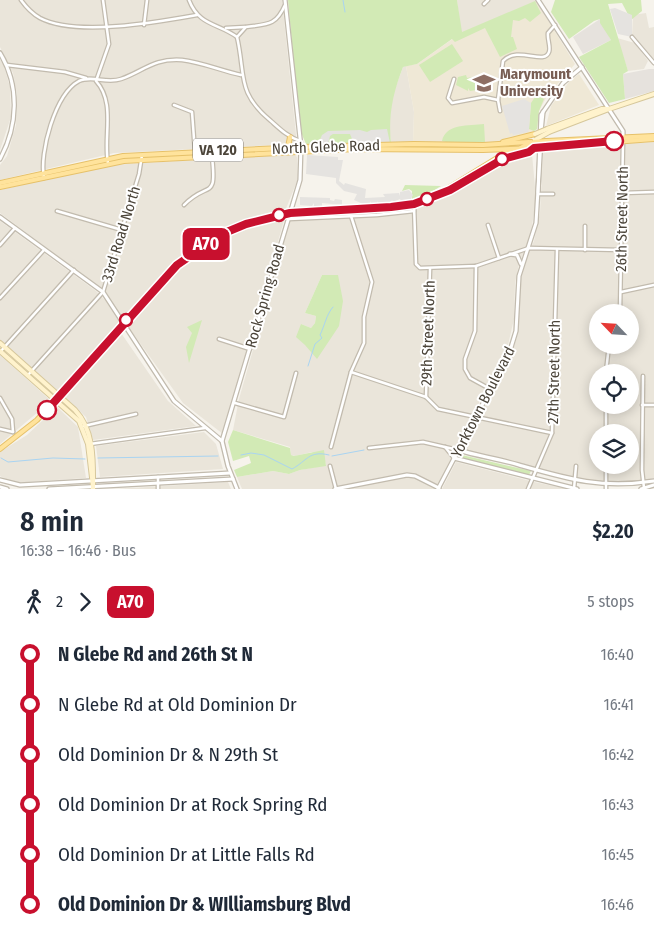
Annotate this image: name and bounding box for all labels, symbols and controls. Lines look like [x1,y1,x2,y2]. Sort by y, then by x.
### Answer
place label: Marymount University [500,65,572,100]
school or university icon: Marymount University [471,70,497,96]
unlabelled marker [604,131,624,151]
street label: North Glebe Road [271,136,381,158]
road number: VA 120 [193,138,243,162]
unlabelled marker [495,152,509,166]
street label: 26th Street North [612,166,632,272]
street label: 33rd Road North [98,184,144,284]
unlabelled marker [420,192,434,206]
unlabelled marker [272,208,286,222]
line badge: A70 [177,228,235,260]
text: A70 [193,233,219,255]
street label: Rock Spring Road [242,242,288,350]
street label: 29th Street North [417,280,439,386]
north arrow [589,304,639,354]
map controls [589,304,639,474]
unlabelled marker [119,313,133,327]
street label: 27th Street North [544,320,564,424]
street label: Yorktown Boulevard [447,343,519,461]
button: locate [589,364,639,414]
unlabelled marker [37,400,57,420]
button: layers [589,424,639,474]
text: 8 min [20,505,84,538]
text: $2.20 [592,520,634,543]
text: 16:38 – 16:46 · Bus [20,541,136,560]
icon: walk [20,588,48,616]
icon: forward [71,588,99,616]
text: A70 [117,591,144,613]
text: 2 [56,592,63,611]
text: 5 stops [587,592,634,611]
text: N Glebe Rd and 26th St N [58,643,253,666]
text: 16:40 [600,645,634,664]
text: N Glebe Rd at Old Dominion Dr [58,693,297,716]
text: 16:41 [603,695,634,714]
text: Old Dominion Dr & N 29th St [58,743,278,766]
text: 16:42 [602,745,634,764]
text: Old Dominion Dr at Rock Spring Rd [58,793,327,816]
text: 16:43 [602,795,634,814]
text: Old Dominion Dr at Little Falls Rd [58,843,315,866]
text: 16:45 [602,845,634,864]
text: Old Dominion Dr & WIlliamsburg Blvd [58,893,351,916]
text: 16:46 [601,895,634,914]

